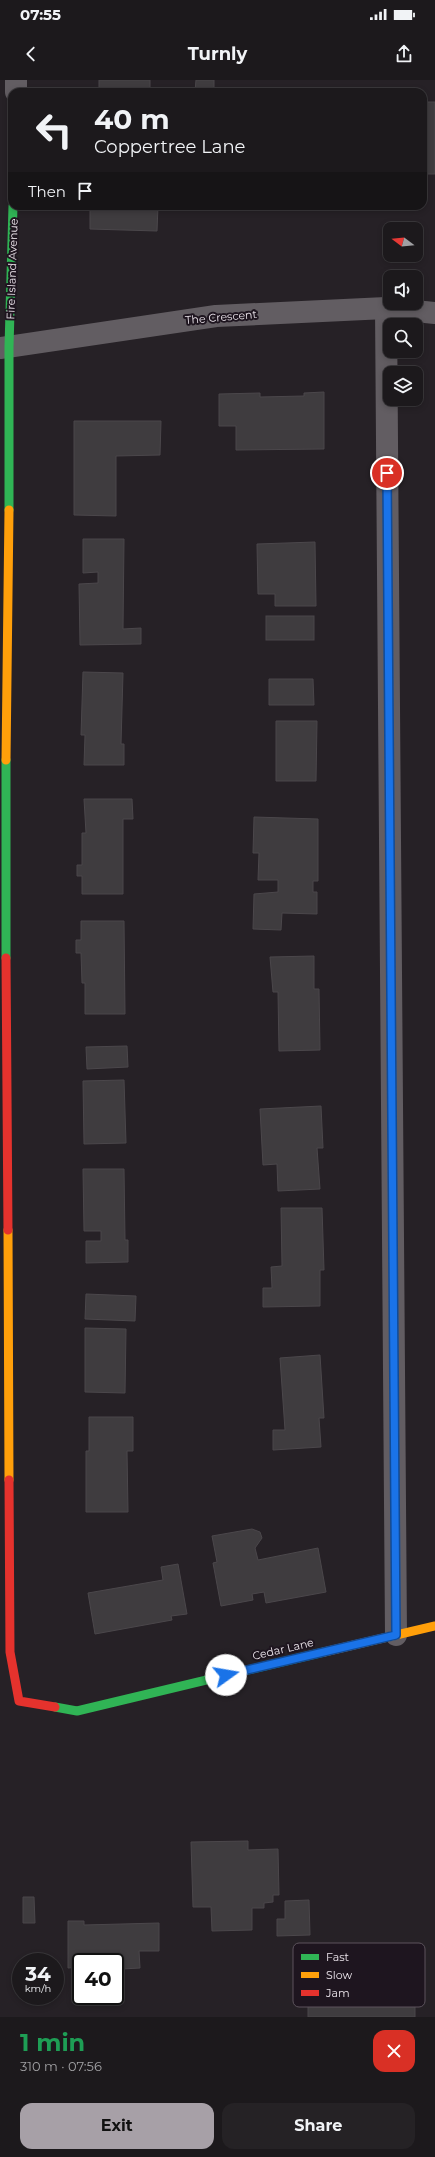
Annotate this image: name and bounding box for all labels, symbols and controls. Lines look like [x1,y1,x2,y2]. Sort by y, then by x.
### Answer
text: 07:55 [20,5,61,24]
icon: back [20,43,42,65]
text: Turnly [188,43,247,65]
icon: share [393,43,415,65]
text: 40 m [94,102,170,136]
icon: left [28,104,80,156]
text: Coppertree Lane [94,136,245,158]
icon: arrive [74,180,96,202]
text: Then [28,182,66,201]
street label: Fire Island Avenue [3,218,21,320]
north arrow [383,222,423,262]
map controls [383,222,423,406]
button: sound [383,270,423,310]
street label: The Crescent [185,307,258,327]
button: search [383,318,423,358]
button: layers [383,366,423,406]
pin [370,456,404,490]
icon: arrive [376,462,398,484]
street label: Cedar Lane [251,1635,315,1663]
position arrow [205,1654,247,1696]
legend [293,1943,425,2007]
text: Fast [326,1950,350,1964]
speed limit sign: 40 [72,1953,124,2005]
text: 34 [25,1962,51,1986]
text: Slow [326,1968,352,1982]
text: km/h [25,1982,51,1995]
text: Jam [325,1986,350,2000]
text: 1 min [20,2028,85,2057]
button: close [373,2030,415,2072]
text: 310 m · 07:56 [20,2058,102,2074]
button: Exit [20,2103,214,2149]
button: Share [222,2103,415,2149]

